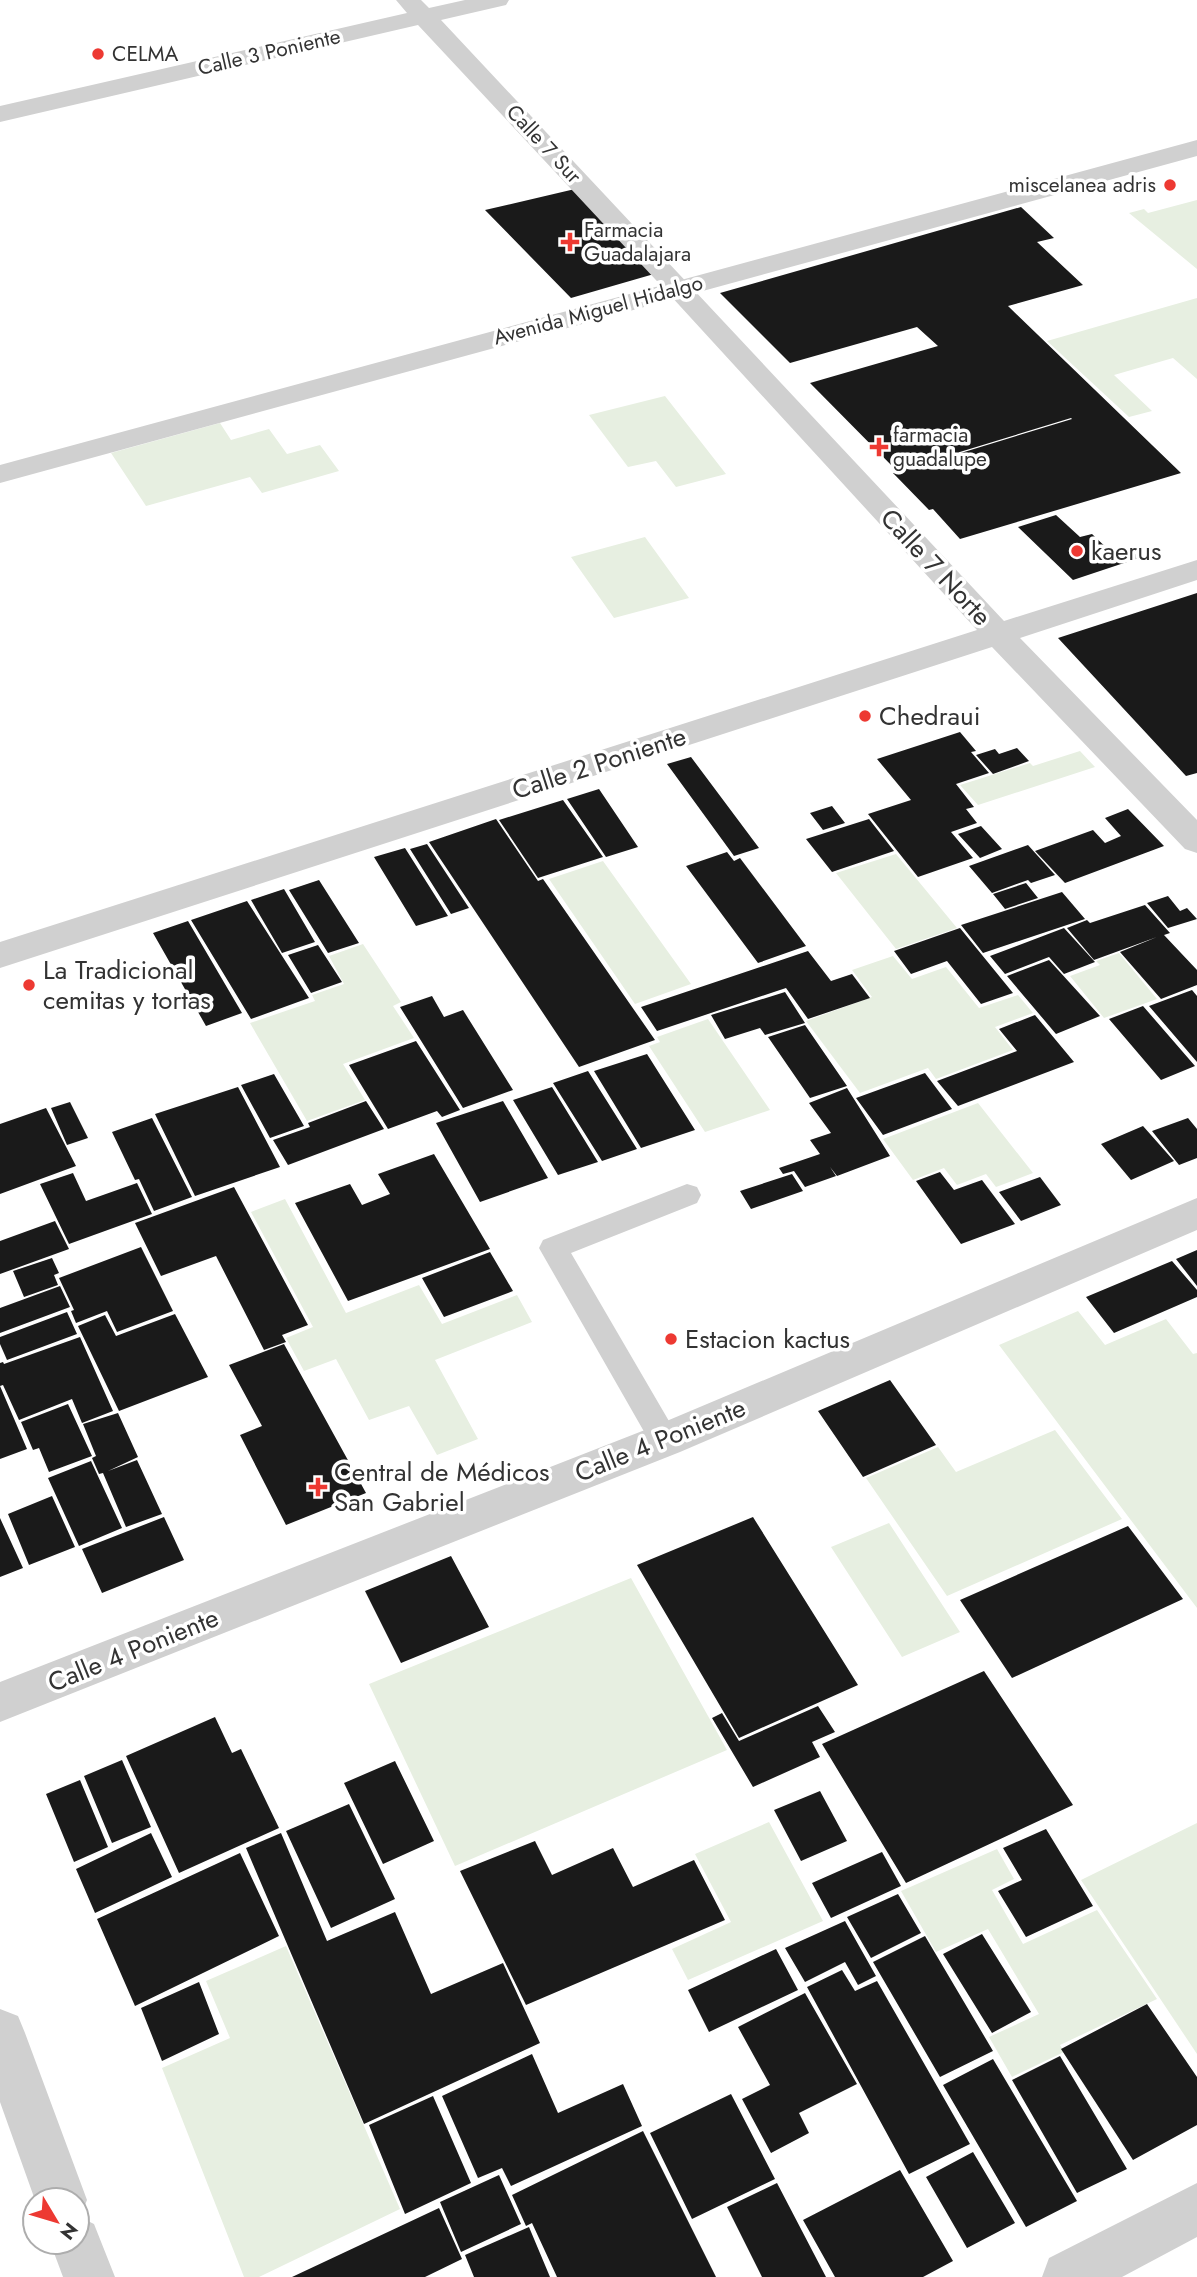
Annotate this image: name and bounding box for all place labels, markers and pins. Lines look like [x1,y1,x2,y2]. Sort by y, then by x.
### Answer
place label: CELMA [112,39,178,69]
marker: CELMA [90,46,106,62]
place label: miscelanea adris [1008,170,1156,200]
marker: miscelanea adris [1162,177,1178,193]
place label: Farmacia Guadalajara [584,215,691,269]
marker: Farmacia Guadalajara [562,234,578,250]
place label: farmacia guadalupe [893,420,987,474]
marker: farmacia guadalupe [871,439,887,455]
place label: kaerus [1091,532,1161,570]
marker: kaerus [1069,543,1085,559]
place label: Chedraui [879,697,981,735]
marker: Chedraui [857,708,873,724]
place label: La Tradicional cemitas y tortas [43,951,211,1019]
marker: La Tradicional cemitas y tortas [21,977,37,993]
place label: Estacion kactus [685,1320,850,1358]
marker: Estacion kactus [663,1331,679,1347]
place label: Central de Médicos San Gabriel [334,1453,549,1521]
marker: Central de Médicos San Gabriel [308,1477,328,1497]

